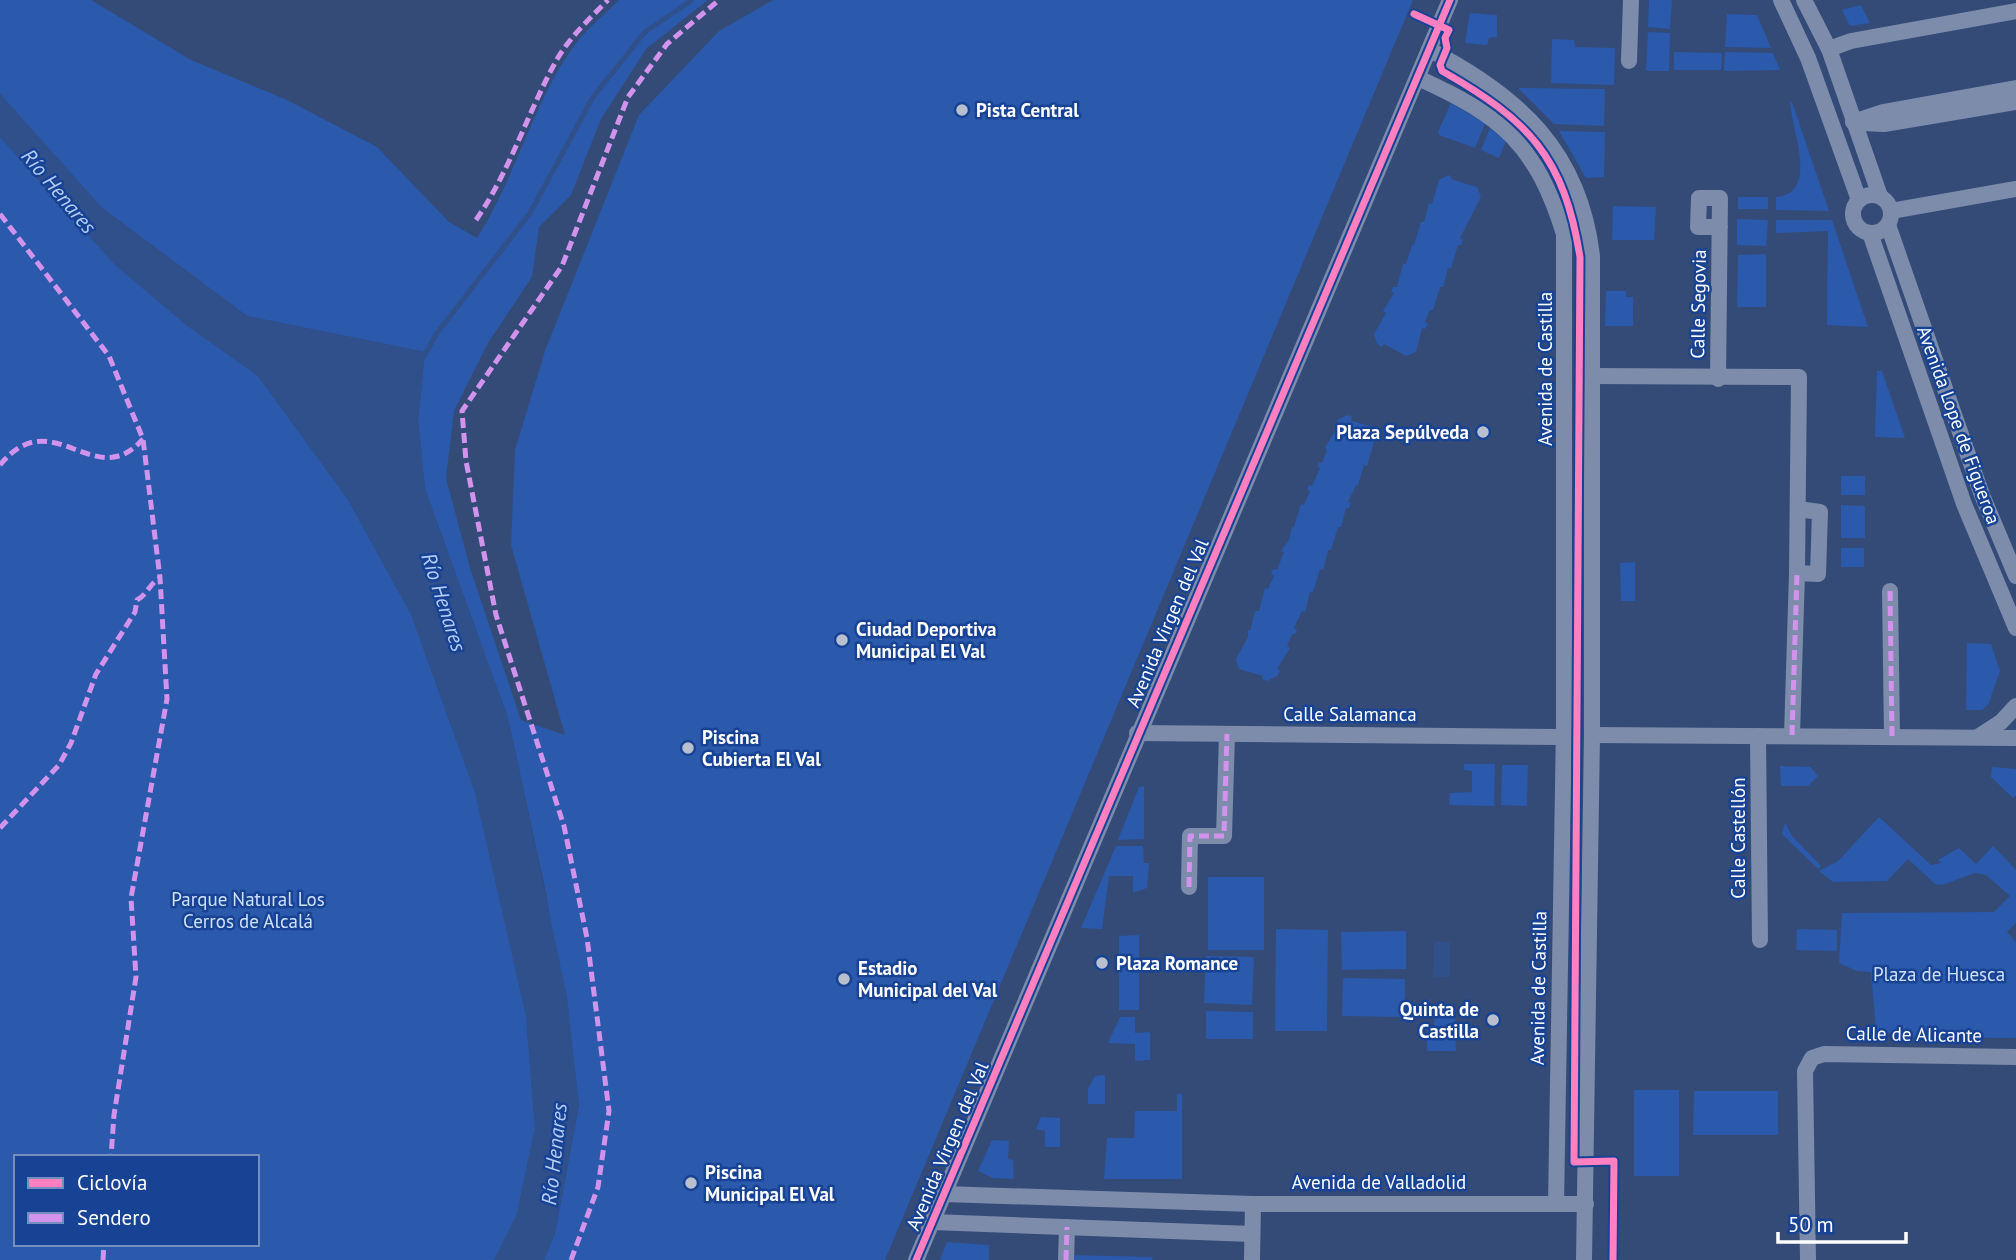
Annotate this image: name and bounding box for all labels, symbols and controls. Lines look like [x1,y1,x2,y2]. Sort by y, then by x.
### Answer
place label: Pista Central [976,98,1079,122]
marker: Pista Central [954,102,970,118]
water label: Río Henares [16,143,103,239]
street label: Calle Segovia [1685,249,1711,359]
street label: Avenida de Castilla [1533,292,1557,446]
street label: Avenida Lope de Figueroa [1912,323,2006,527]
place label: Plaza Sepúlveda [1336,420,1469,444]
marker: Plaza Sepúlveda [1475,424,1491,440]
street label: Avenida Virgen del Val [1121,535,1214,711]
water label: Río Henares [415,549,473,655]
place label: Ciudad Deportiva Municipal El Val [856,617,997,663]
marker: Ciudad Deportiva Municipal El Val [834,632,850,648]
street label: Calle Salamanca [1283,702,1417,726]
place label: Piscina Cubierta El Val [702,725,821,771]
marker: Piscina Cubierta El Val [680,740,696,756]
street label: Calle Castellón [1726,777,1750,899]
park label: Parque Natural Los Cerros de Alcalá [171,887,325,933]
street label: Avenida de Castilla [1525,911,1551,1065]
place label: Plaza Romance [1116,951,1238,975]
marker: Plaza Romance [1094,955,1110,971]
place label: Estadio Municipal del Val [858,956,998,1002]
park label: Plaza de Huesca [1873,962,2005,986]
marker: Estadio Municipal del Val [836,971,852,987]
place label: Quinta de Castilla [1400,997,1479,1043]
marker: Quinta de Castilla [1485,1012,1501,1028]
street label: Calle de Alicante [1846,1021,1982,1047]
street label: Avenida Virgen del Val [901,1058,994,1234]
water label: Río Henares [535,1101,573,1206]
legend [14,1155,259,1246]
place label: Piscina Municipal El Val [705,1160,835,1206]
text: Ciclovía [77,1169,147,1196]
street label: Avenida de Valladolid [1292,1170,1466,1194]
marker: Piscina Municipal El Val [683,1175,699,1191]
scale bar [1778,1200,1906,1244]
text: Sendero [77,1204,151,1231]
text: 50 m [1788,1211,1834,1238]

